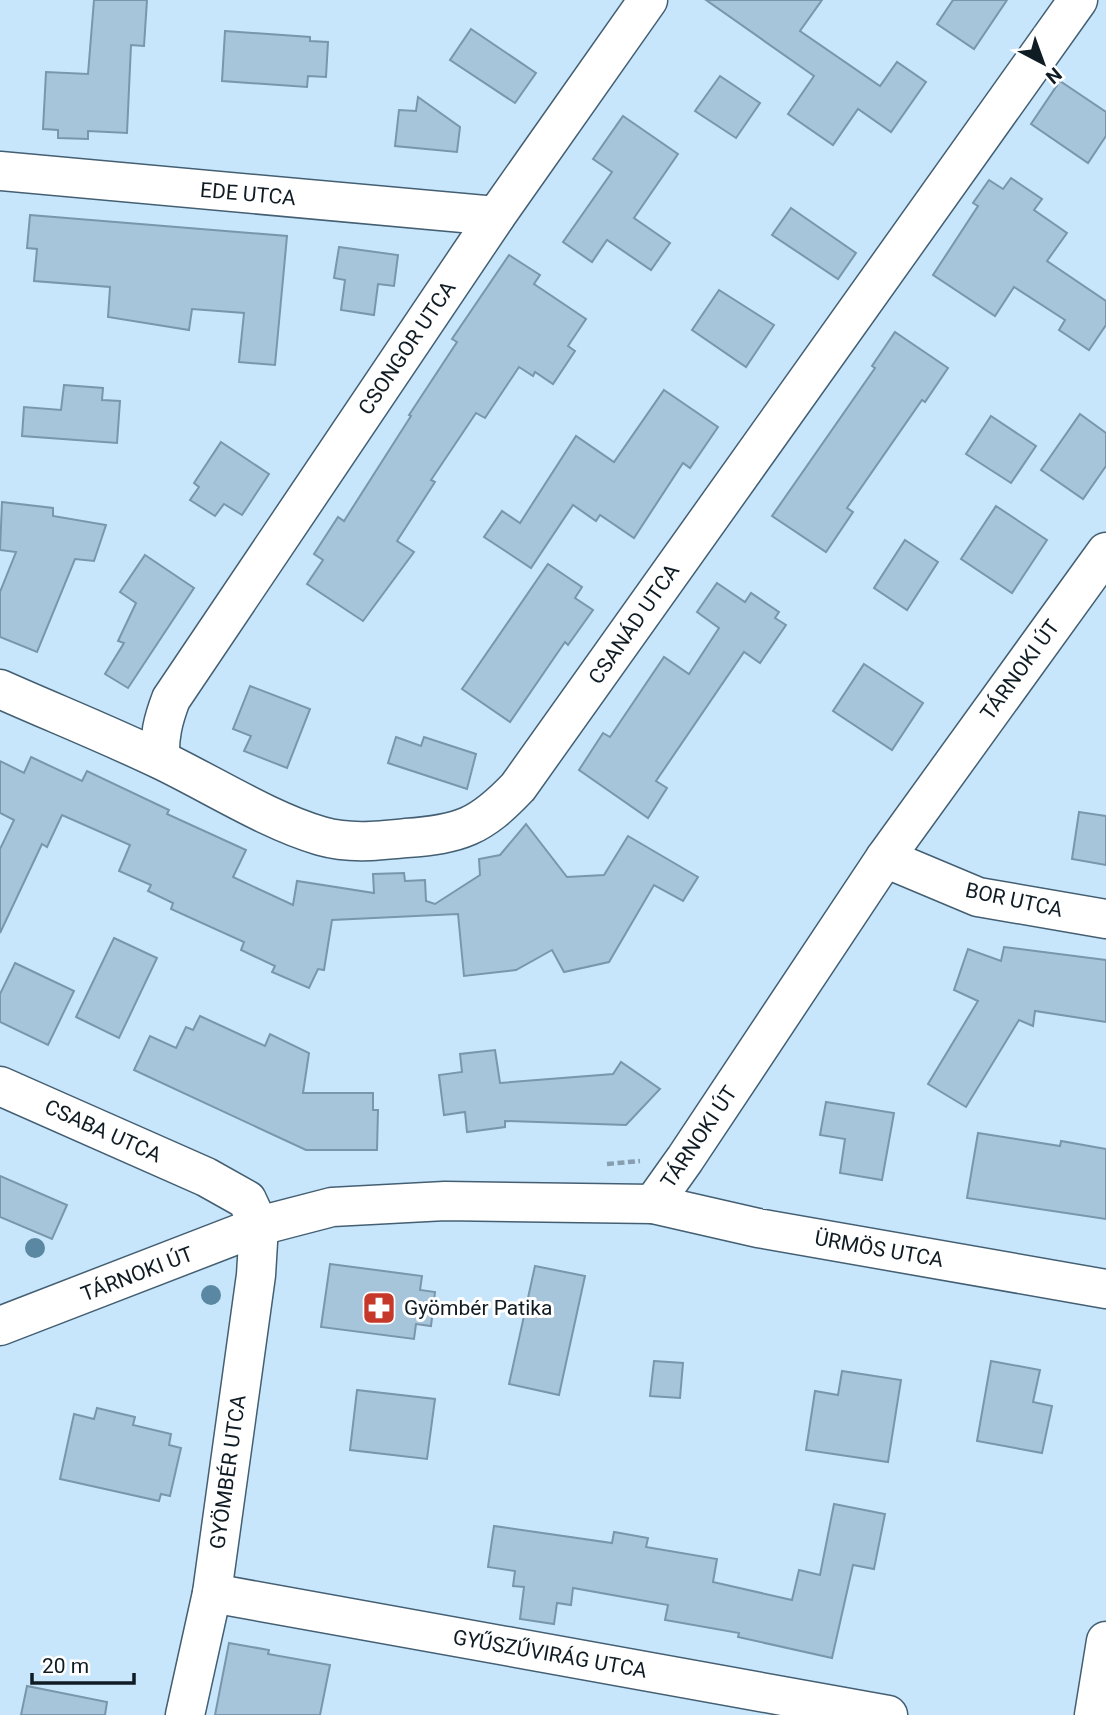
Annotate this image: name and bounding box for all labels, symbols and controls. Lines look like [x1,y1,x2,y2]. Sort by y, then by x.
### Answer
north arrow [1008,28,1078,98]
text: N [1041,62,1066,89]
street label: EDE UTCA [199,178,297,210]
street label: CSONGOR UTCA [354,277,461,419]
street label: CSANÁD UTCA [584,559,684,689]
street label: TÁRNOKI ÚT [976,615,1065,725]
street label: BOR UTCA [963,878,1065,922]
street label: TÁRNOKI ÚT [656,1081,742,1193]
street label: CSABA UTCA [41,1095,165,1168]
street label: ÜRMÖS UTCA [813,1226,946,1272]
street label: TÁRNOKI ÚT [78,1241,197,1306]
pharmacy icon: Gyömbér Patika [360,1289,398,1327]
place label: Gyömbér Patika [404,1296,552,1320]
street label: GYÖMBÉR UTCA [205,1393,251,1551]
street label: GYŰSZŰVIRÁG UTCA [451,1625,649,1683]
scale bar [32,1642,133,1686]
text: 20 m [42,1654,89,1678]

